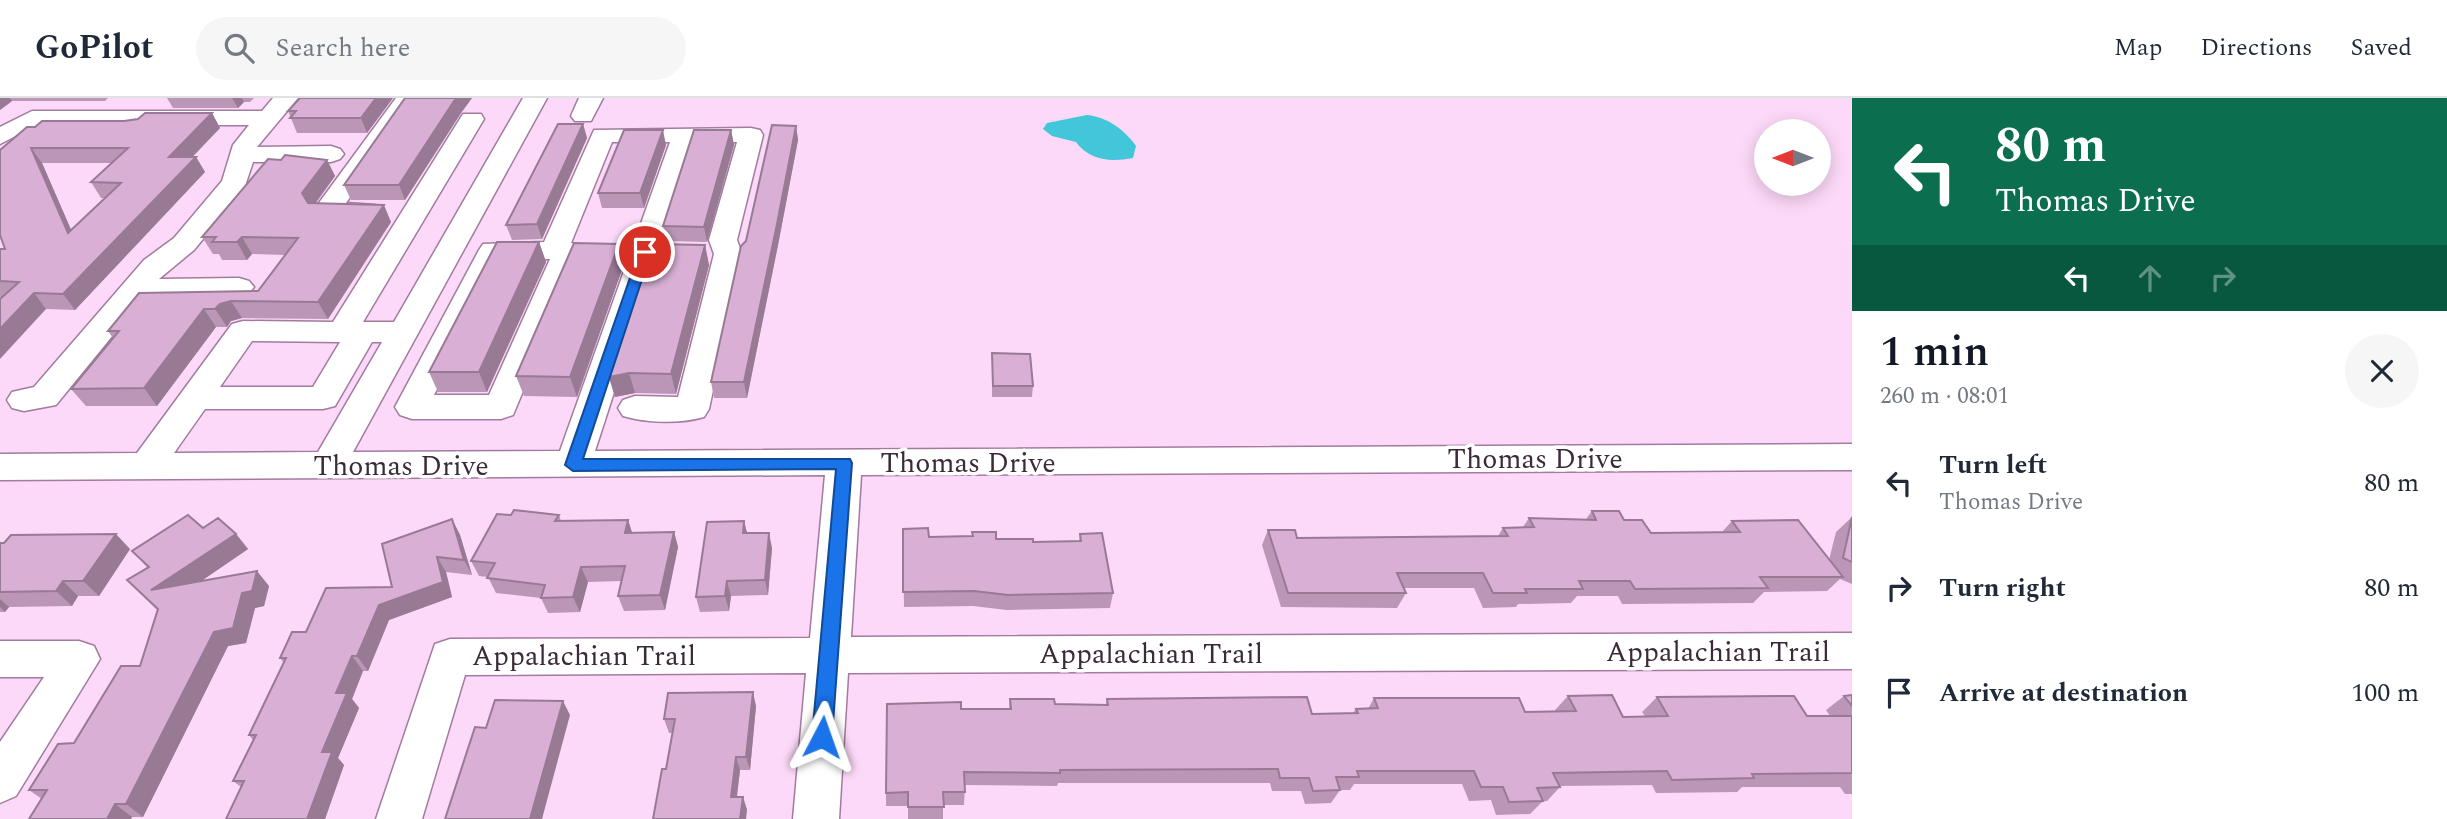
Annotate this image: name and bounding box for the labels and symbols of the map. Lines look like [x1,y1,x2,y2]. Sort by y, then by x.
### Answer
north arrow [1754,119,1830,196]
pin [615,222,675,282]
street label: Thomas Drive [1447,438,1623,481]
street label: Thomas Drive [880,442,1056,485]
street label: Thomas Drive [313,445,489,488]
street label: Appalachian Trail [1606,631,1830,674]
street label: Appalachian Trail [1039,633,1263,676]
street label: Appalachian Trail [472,635,696,678]
position arrow [785,700,859,774]

